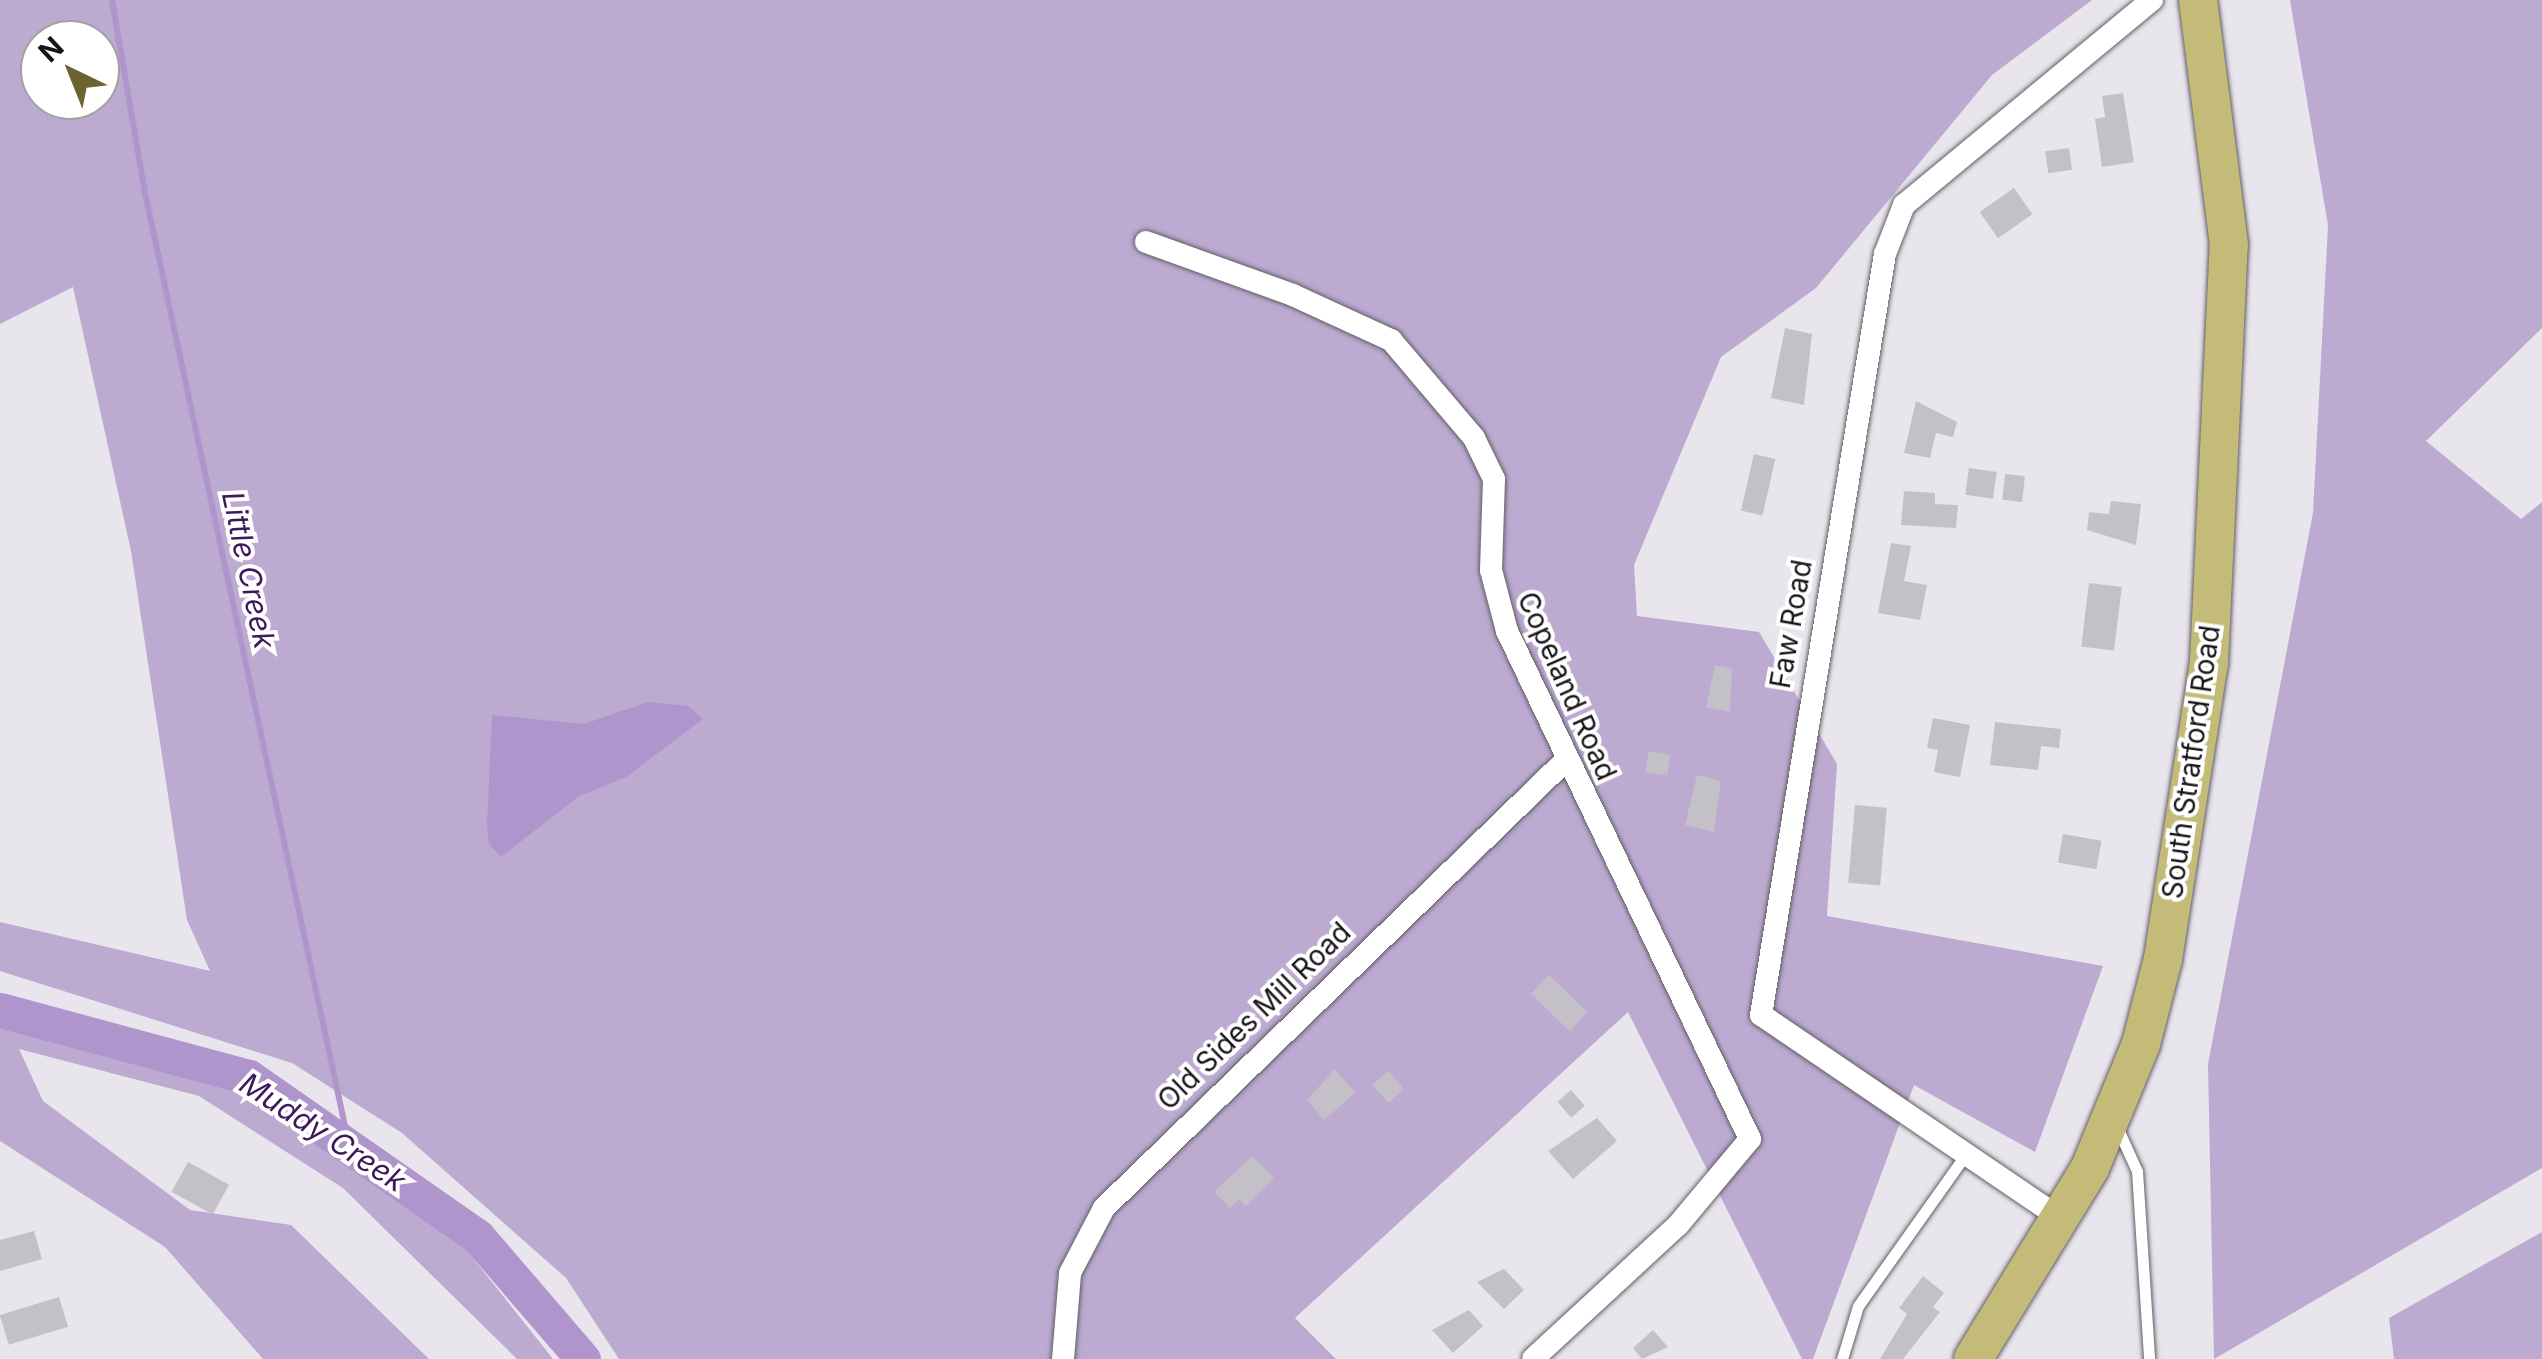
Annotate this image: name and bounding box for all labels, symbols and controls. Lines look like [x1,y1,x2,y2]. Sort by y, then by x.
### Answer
north arrow [20,20,120,120]
text: N [32,30,70,69]
water label: Little Creek [215,488,283,652]
street label: Faw Road [1763,557,1819,691]
street label: Copeland Road [1511,587,1623,785]
street label: South Stratford Road [2155,623,2227,901]
street label: Old Sides Mill Road [1151,915,1357,1117]
water label: Muddy Creek [233,1065,413,1199]

